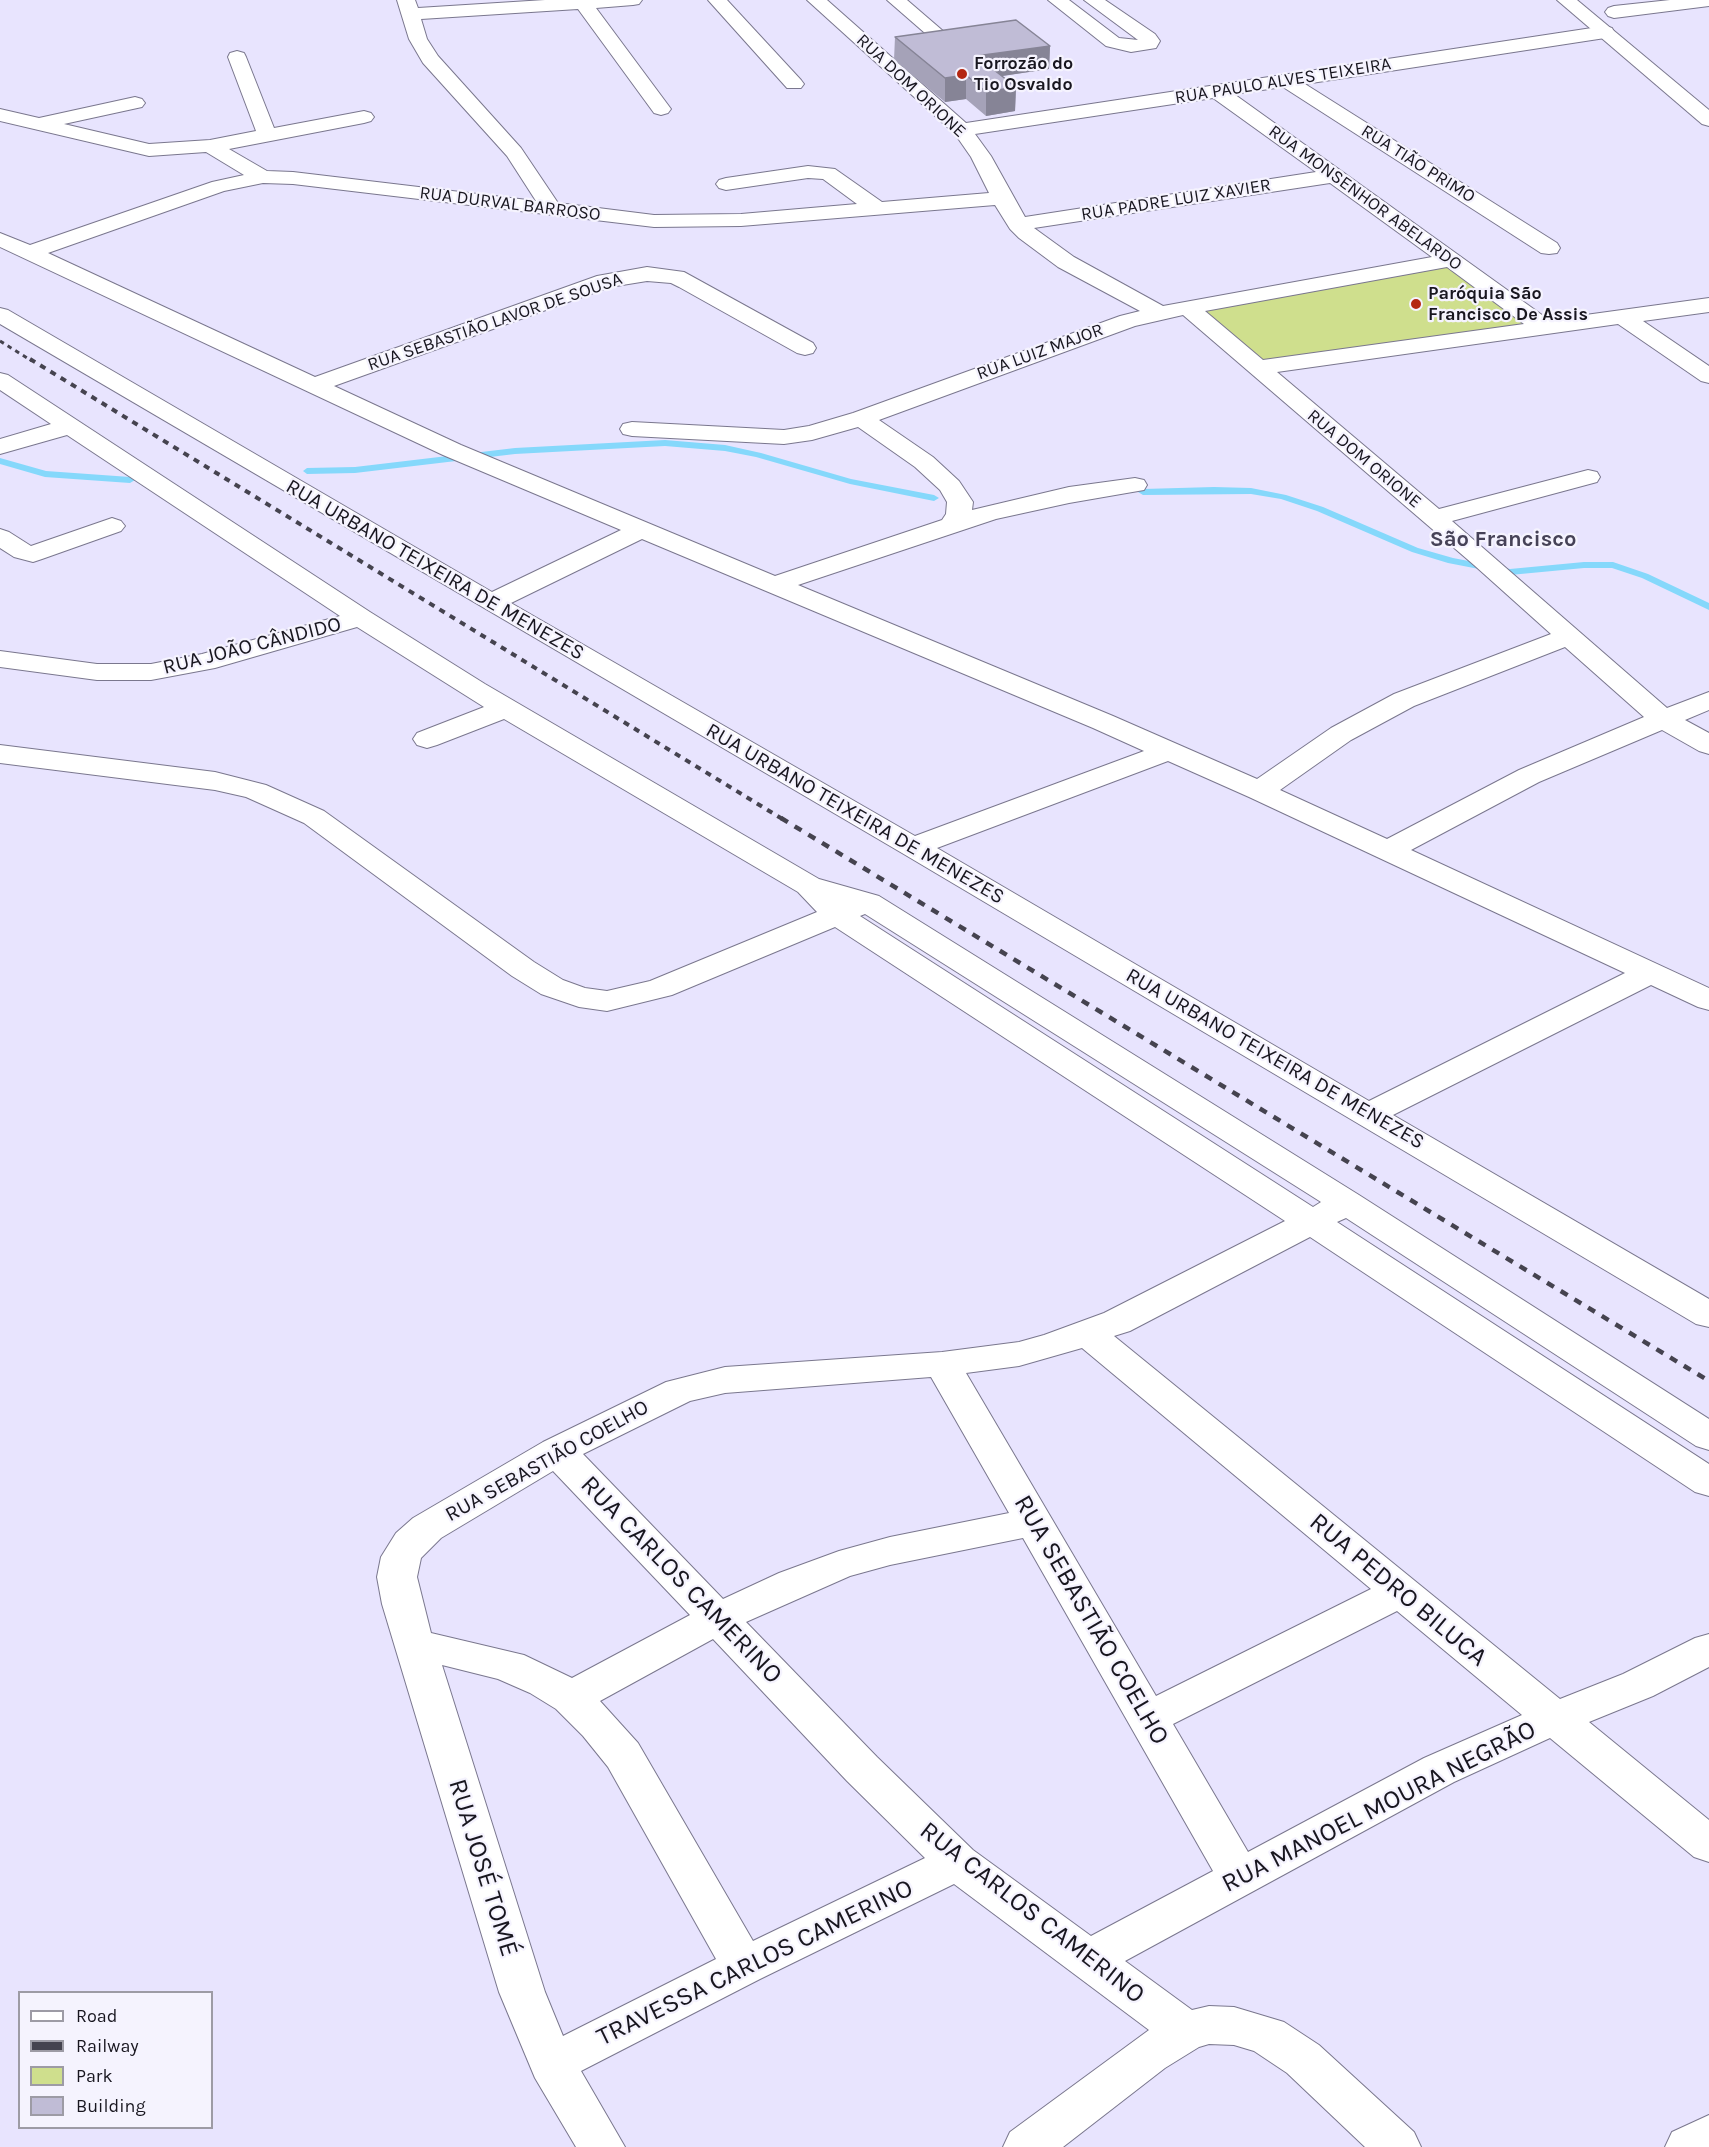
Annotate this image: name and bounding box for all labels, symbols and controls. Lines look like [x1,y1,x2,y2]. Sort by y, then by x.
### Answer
street label: RUA DOM ORIONE [852,30,970,142]
place label: Forrozão do Tio Osvaldo [974,53,1073,96]
street label: RUA PAULO ALVES TEIXEIRA [1173,53,1393,109]
marker: Forrozão do Tio Osvaldo [955,67,969,81]
street label: RUA TIÃO PRIMO [1357,120,1479,208]
street label: RUA MONSENHOR ABELARDO [1264,121,1466,275]
street label: RUA PADRE LUIZ XAVIER [1079,174,1273,226]
street label: RUA DURVAL BARROSO [418,182,602,226]
street label: RUA SEBASTIÃO LAVOR DE SOUSA [365,268,625,376]
place label: Paróquia São Francisco De Assis [1428,283,1588,326]
marker: Paróquia São Francisco De Assis [1409,297,1423,311]
street label: RUA LUIZ MAJOR [974,319,1106,385]
street label: RUA DOM ORIONE [1303,405,1425,513]
street label: RUA URBANO TEIXEIRA DE MENEZES [281,474,589,666]
district label: São Francisco [1430,527,1576,553]
street label: RUA JOÃO CÂNDIDO [160,612,344,680]
street label: RUA URBANO TEIXEIRA DE MENEZES [701,718,1009,910]
street label: RUA URBANO TEIXEIRA DE MENEZES [1121,963,1429,1155]
street label: RUA SEBASTIÃO COELHO [441,1395,653,1527]
street label: RUA CARLOS CAMERINO [574,1470,788,1690]
street label: RUA SEBASTIÃO COELHO [1007,1490,1175,1750]
street label: RUA PEDRO BILUCA [1303,1507,1493,1673]
street label: RUA MANOEL MOURA NEGRÃO [1217,1714,1541,1900]
street label: RUA JOSÉ TOMÉ [441,1775,525,1961]
street label: RUA CARLOS CAMERINO [913,1815,1151,2011]
street label: TRAVESSA CARLOS CAMERINO [592,1873,918,2053]
legend [18,1991,213,2129]
text: Road [76,2005,117,2027]
text: Railway [76,2035,139,2057]
text: Park [76,2065,113,2087]
text: Building [76,2095,146,2117]

